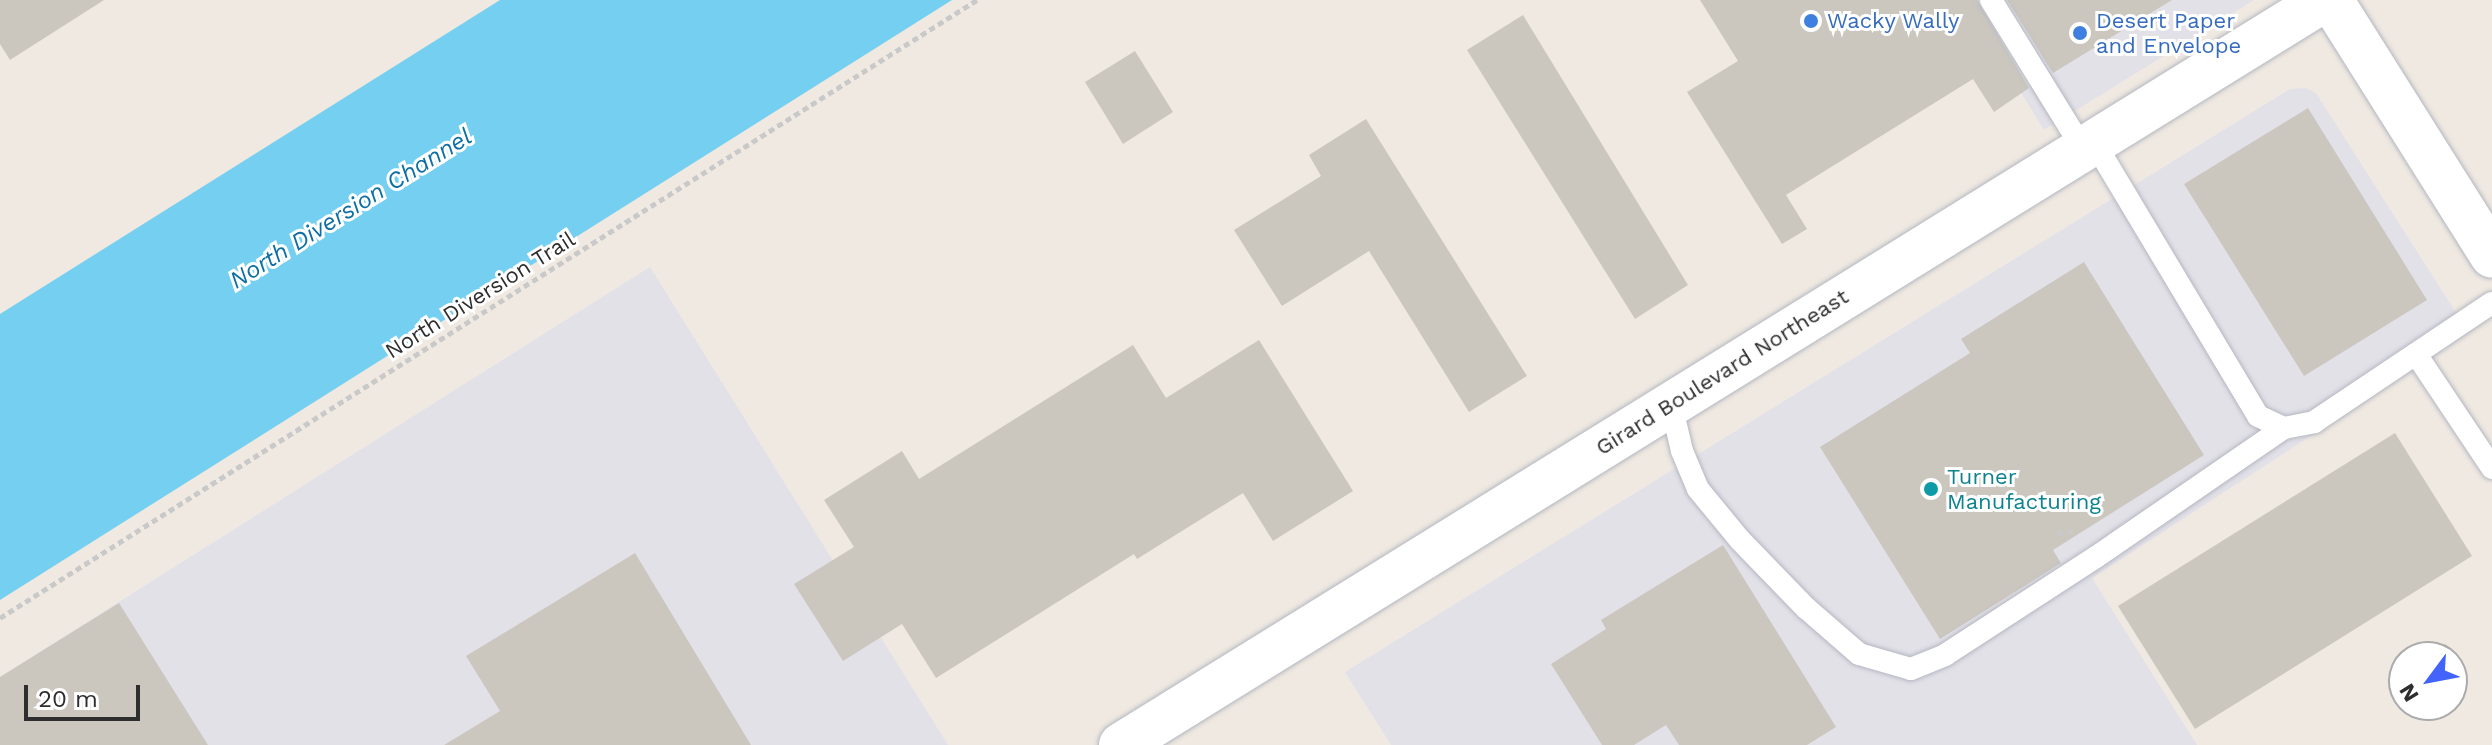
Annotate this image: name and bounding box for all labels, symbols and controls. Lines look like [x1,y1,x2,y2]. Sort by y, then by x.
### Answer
place label: Desert Paper and Envelope [2096,7,2241,58]
place label: Wacky Wally [1827,8,1960,34]
marker: Wacky Wally [1802,12,1820,30]
marker: Desert Paper and Envelope [2071,24,2089,42]
water label: North Diversion Channel [225,123,477,295]
street label: North Diversion Trail [380,226,580,364]
street label: Girard Boulevard Northeast [1591,283,1853,461]
place label: Turner Manufacturing [1947,463,2101,514]
marker: Turner Manufacturing [1922,480,1940,498]
north arrow [2388,641,2468,721]
scale bar [28,669,144,719]
text: N [2394,679,2424,706]
text: 20 m [38,685,98,713]

